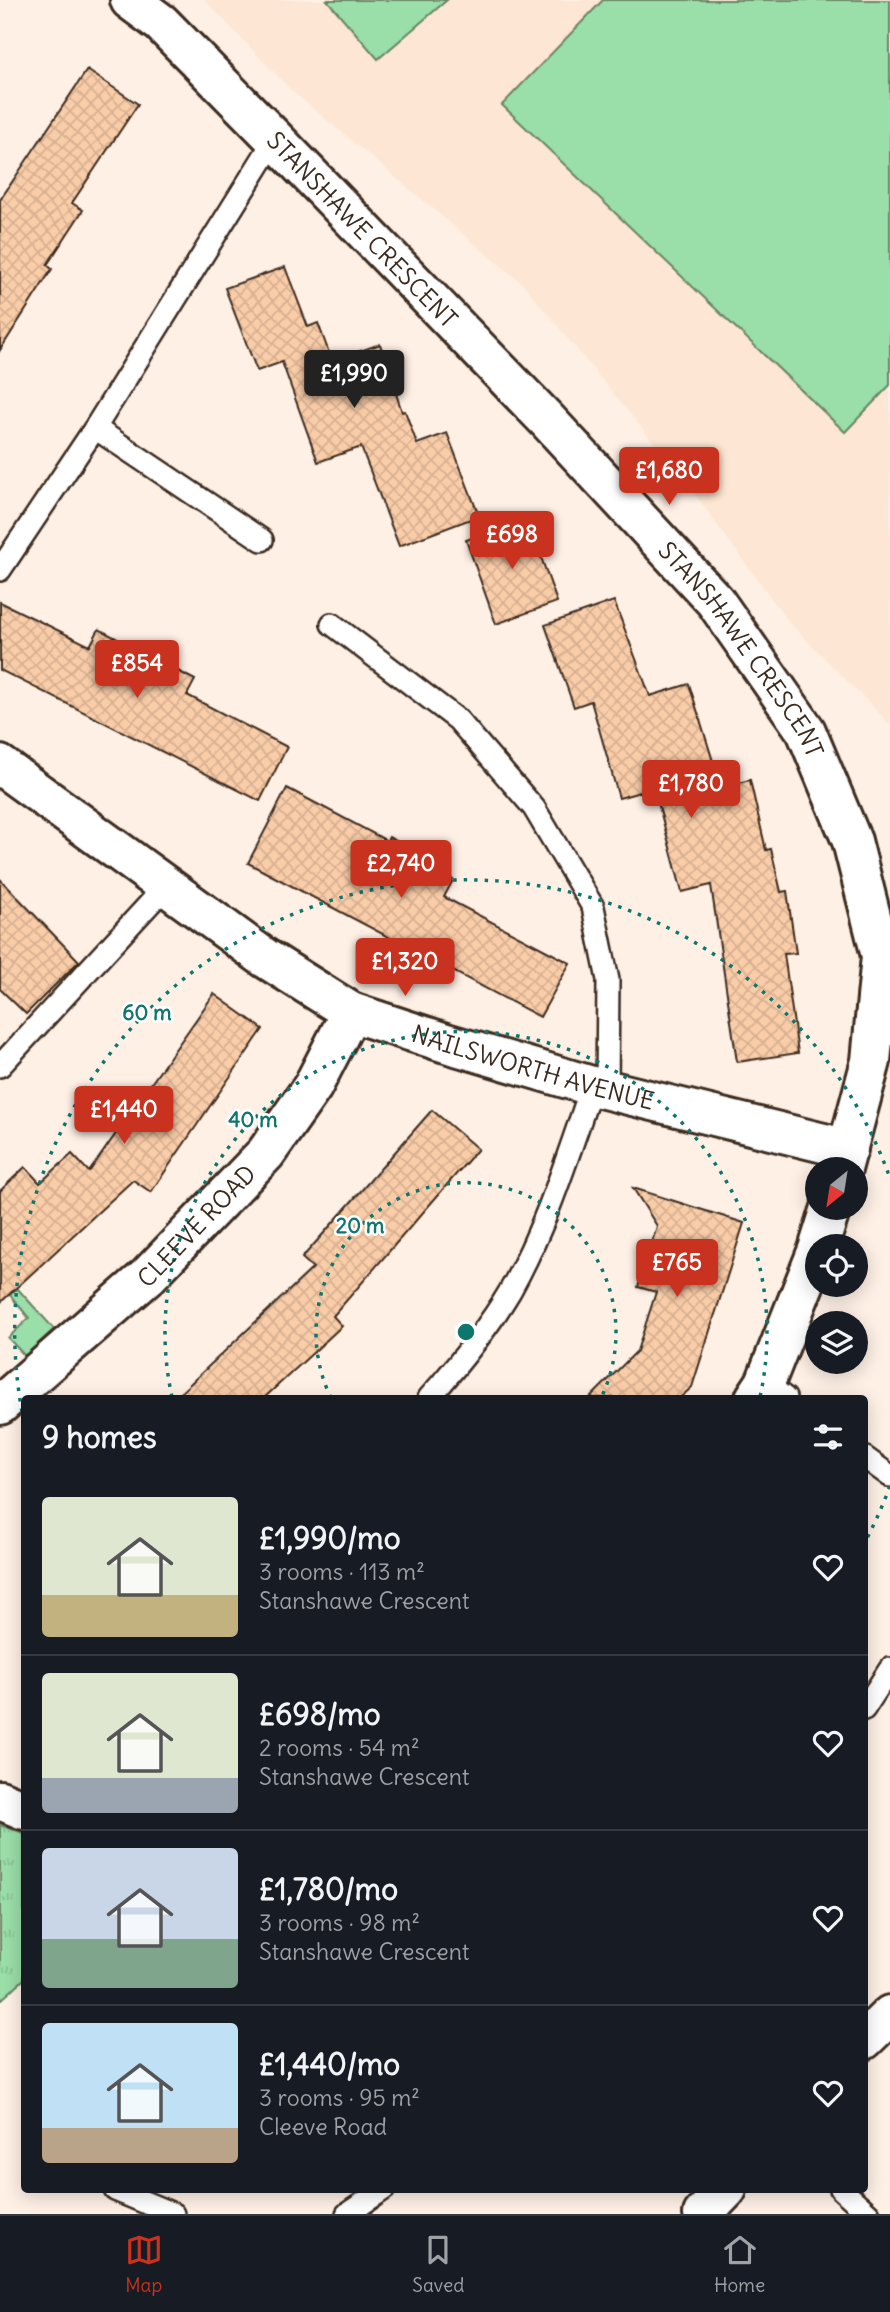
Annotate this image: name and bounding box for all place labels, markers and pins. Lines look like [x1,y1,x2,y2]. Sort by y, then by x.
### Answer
pin: £1,990 [297,350,411,410]
pin: £1,680 [612,448,726,507]
pin: £698 [471,512,553,571]
pin: £854 [96,640,178,700]
pin: £1,780 [634,760,748,820]
pin: £2,740 [344,841,458,900]
pin: £1,320 [348,939,462,998]
pin: £1,440 [67,1086,181,1146]
pin: £765 [636,1240,718,1299]
centre of rings [454,1320,478,1344]

